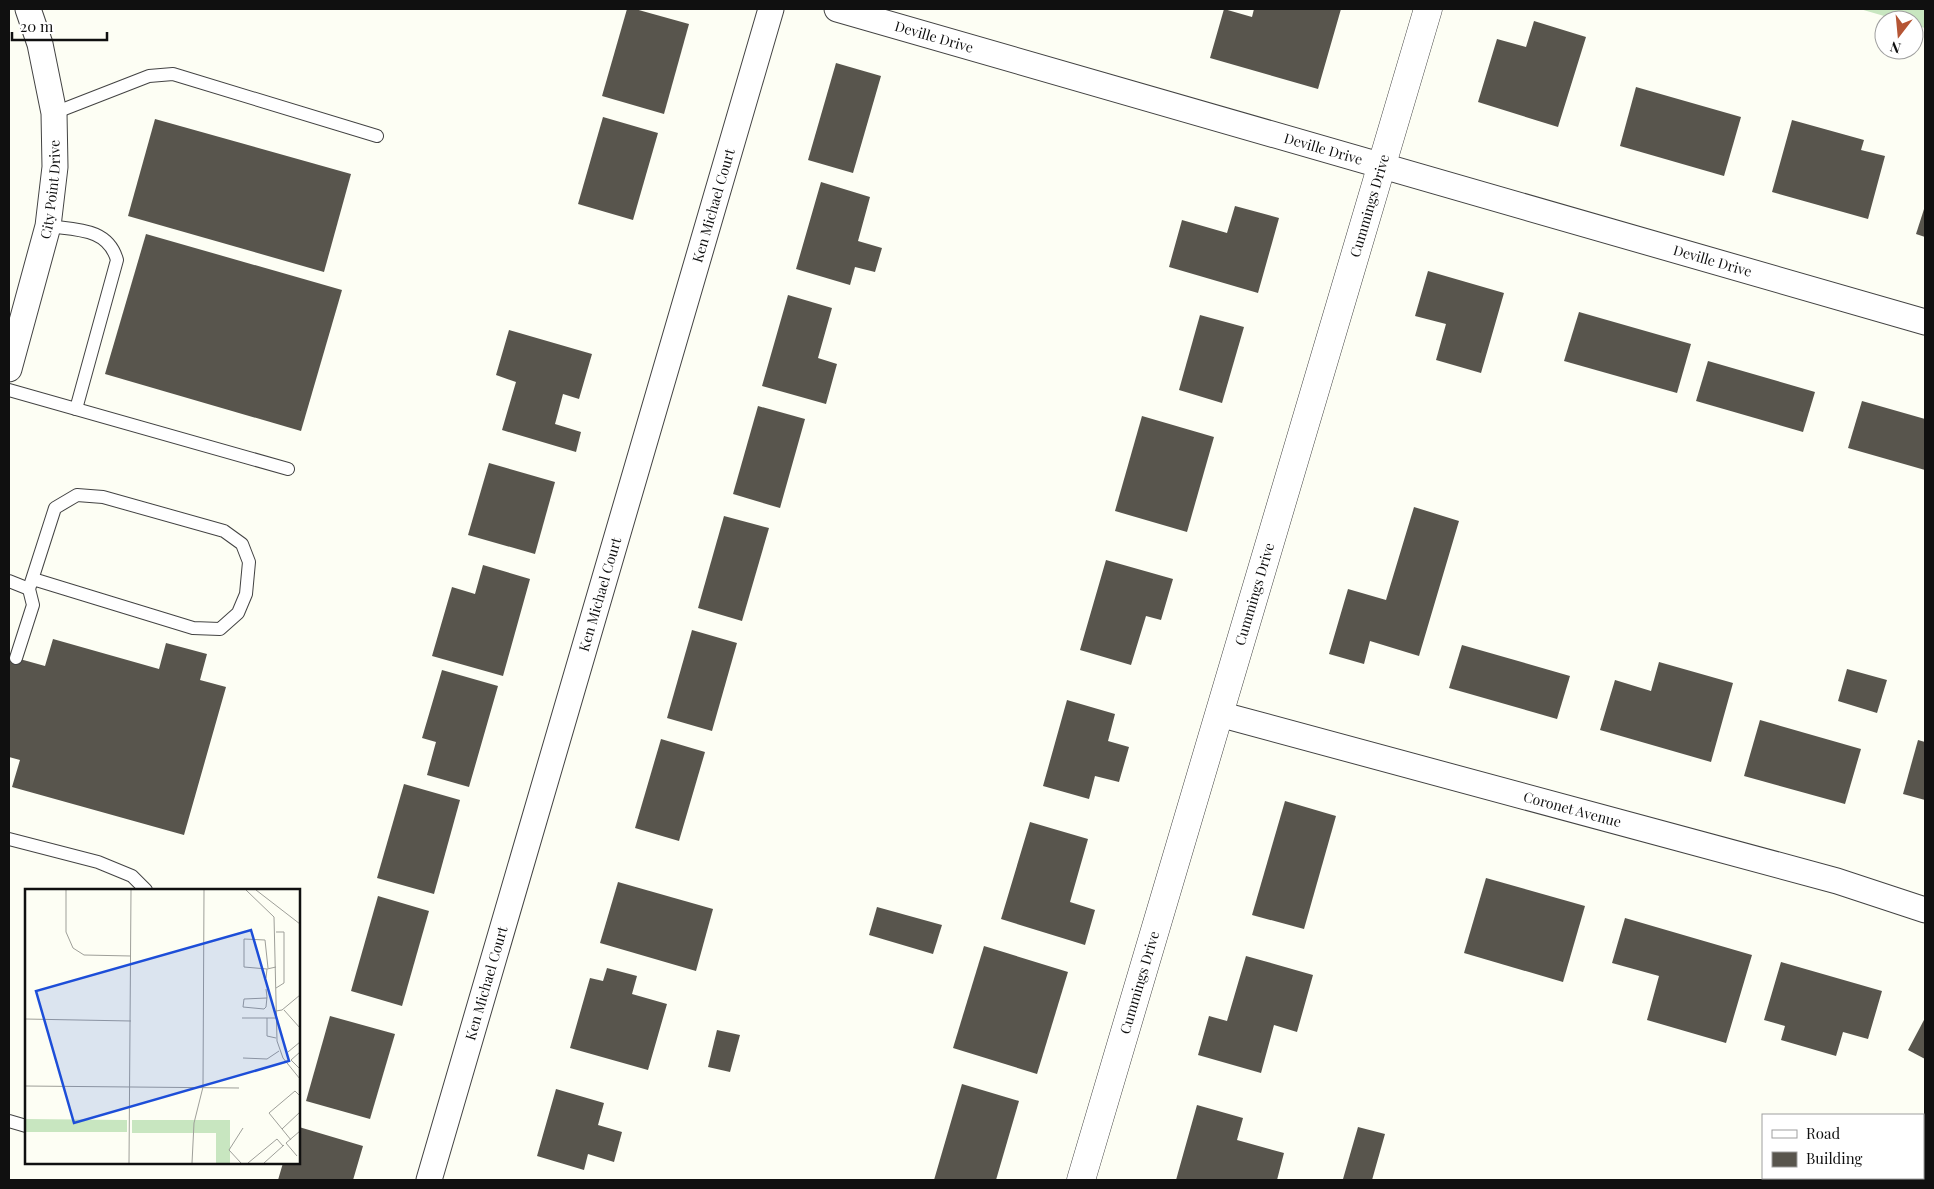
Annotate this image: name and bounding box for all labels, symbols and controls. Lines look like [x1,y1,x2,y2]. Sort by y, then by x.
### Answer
scale bar [12,10,108,42]
north arrow [1874,10,1924,60]
text: 20 m [20,16,54,36]
street label: Deville Drive [893,16,976,57]
text: N [1888,37,1903,59]
street label: Deville Drive [1282,128,1365,169]
street label: City Point Drive [35,140,64,241]
street label: Ken Michael Court [687,145,739,265]
street label: Cummings Drive [1345,152,1393,259]
street label: Deville Drive [1671,240,1754,281]
street label: Ken Michael Court [574,534,625,653]
street label: Cummings Drive [1230,540,1278,648]
street label: Coronet Avenue [1522,787,1623,831]
inset map [25,889,300,1164]
street label: Ken Michael Court [460,923,512,1042]
street label: Cummings Drive [1115,929,1163,1036]
legend [1762,1114,1924,1179]
text: Road [1806,1123,1840,1143]
text: Building [1806,1148,1863,1168]

